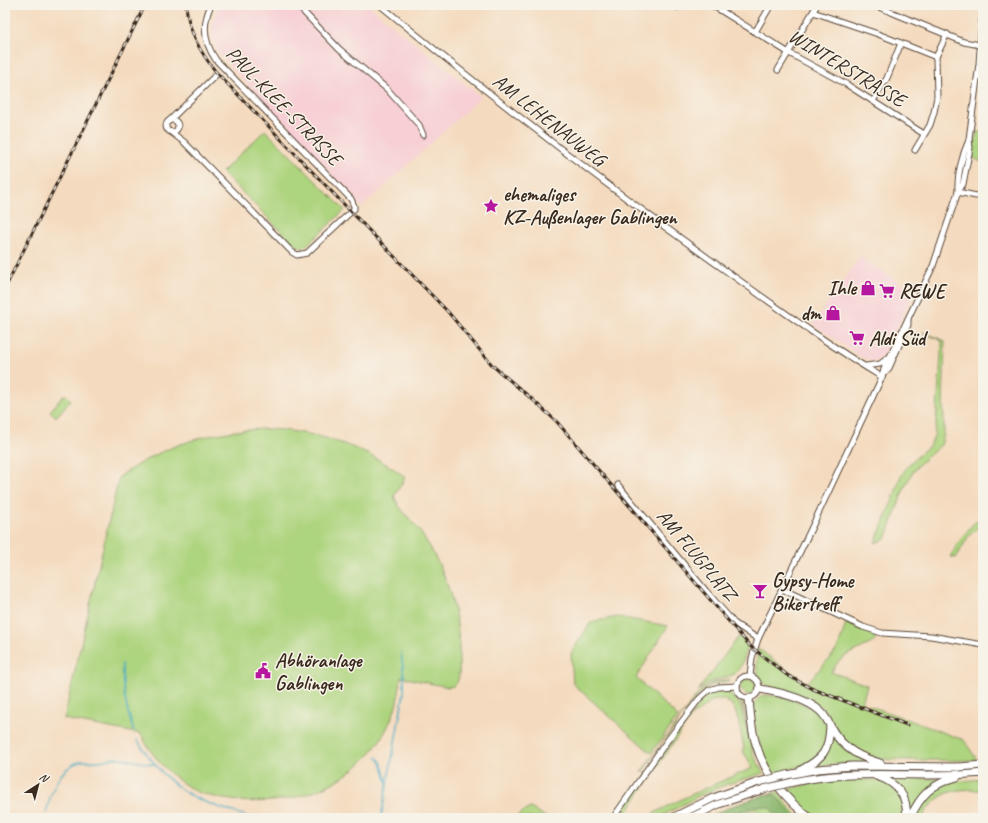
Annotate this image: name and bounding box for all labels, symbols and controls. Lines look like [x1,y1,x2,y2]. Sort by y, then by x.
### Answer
street label: WINTERSTRASSE [784,23,912,114]
street label: PAUL-KLEE-STRASSE [221,41,349,173]
street label: AM LEHENAUWEG [488,68,613,174]
place label: ehemaliges KZ-Außenlager Gablingen [503,182,678,230]
place icon: ehemaliges KZ-Außenlager Gablingen [482,197,500,215]
place label: Ihle [828,276,858,301]
shop icon: Ihle [859,279,877,297]
place label: REWE [899,279,949,304]
supermarket icon: REWE [878,282,896,300]
place label: dm [801,301,823,326]
shop icon: dm [824,304,842,322]
place label: Aldi Süd [869,326,929,351]
supermarket icon: Aldi Süd [848,329,866,347]
street label: AM FLUGPLATZ [651,504,744,608]
place label: Gypsy-Home Bikertreff [772,568,855,616]
bar icon: Gypsy-Home Bikertreff [751,582,769,600]
place label: Abhöranlage Gablingen [275,648,363,696]
public building icon: Abhöranlage Gablingen [254,662,272,680]
north arrow [18,765,58,805]
text: N [37,769,53,786]

